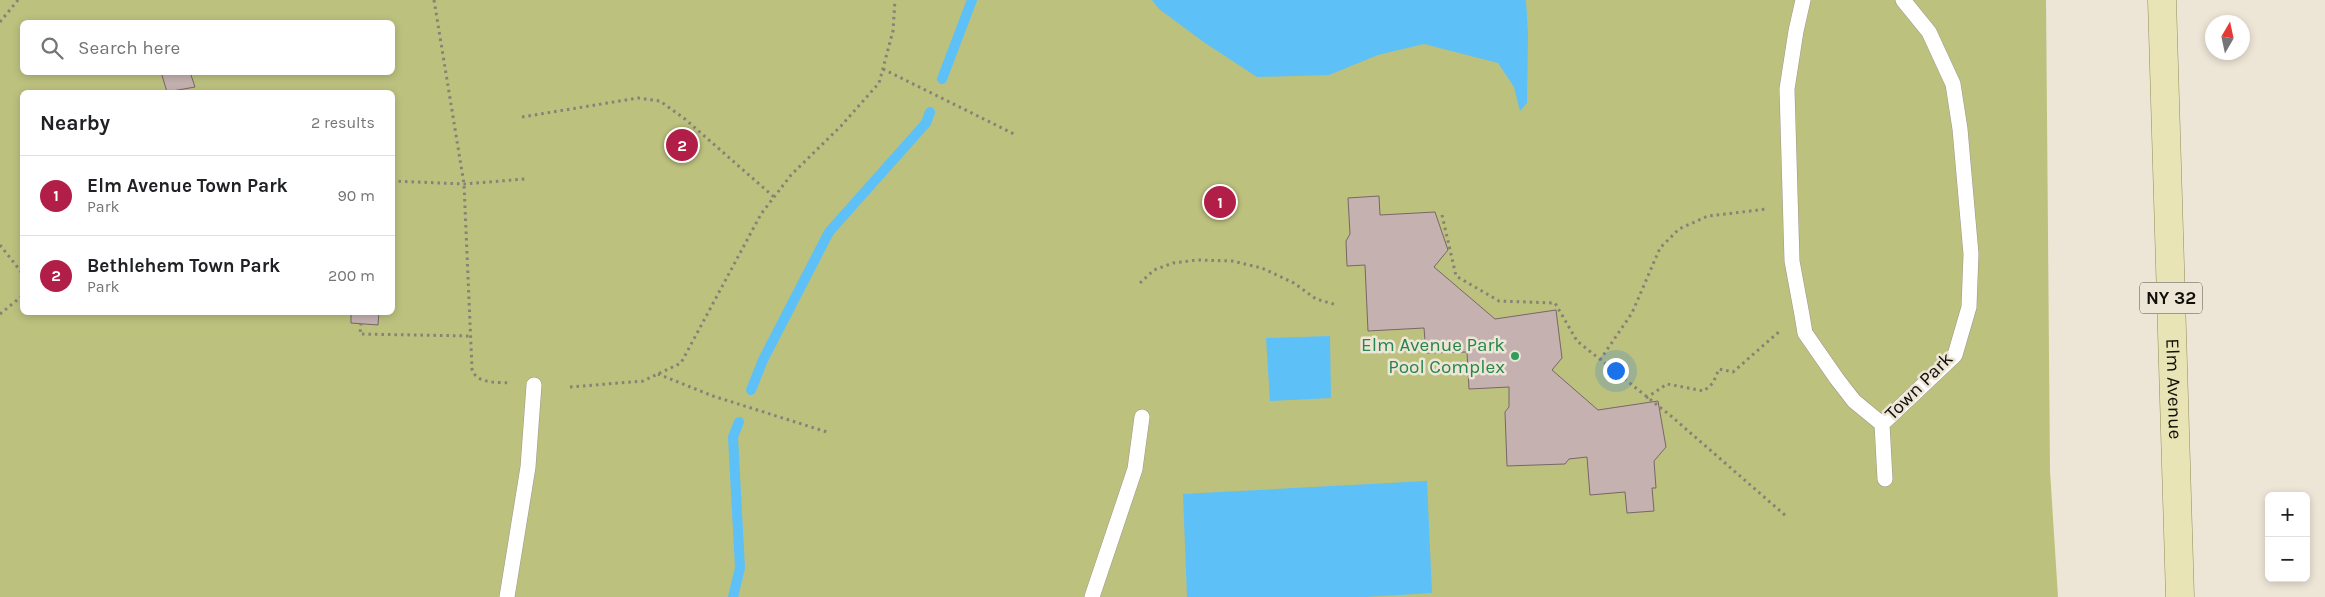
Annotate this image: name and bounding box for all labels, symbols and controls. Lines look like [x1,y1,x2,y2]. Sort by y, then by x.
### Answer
north arrow [2205,15,2250,60]
search box [20,20,395,75]
icon: search [38,34,66,62]
text: Search here [78,37,180,59]
text: Nearby [40,111,110,135]
text: 2 results [311,113,375,132]
pin: 2 [666,126,698,164]
text: Elm Avenue Town Park [87,175,288,197]
pin: 1 [1204,183,1236,221]
text: 1 [53,186,59,205]
text: 90 m [337,186,375,205]
text: Park [87,197,119,216]
text: Bethlehem Town Park [87,255,280,277]
text: 2 [51,266,61,285]
text: 200 m [328,266,375,285]
text: Park [87,277,119,296]
road number: NY 32 [2140,282,2202,314]
place label: Elm Avenue Park Pool Complex [1361,334,1505,378]
street label: Elm Avenue [2161,338,2186,440]
street label: Town Park [1881,347,1958,424]
marker: Elm Avenue Park Pool Complex [1509,350,1521,362]
your location [1603,358,1629,384]
map controls [2265,492,2310,582]
button: + [2265,492,2310,537]
button: − [2265,537,2310,582]

